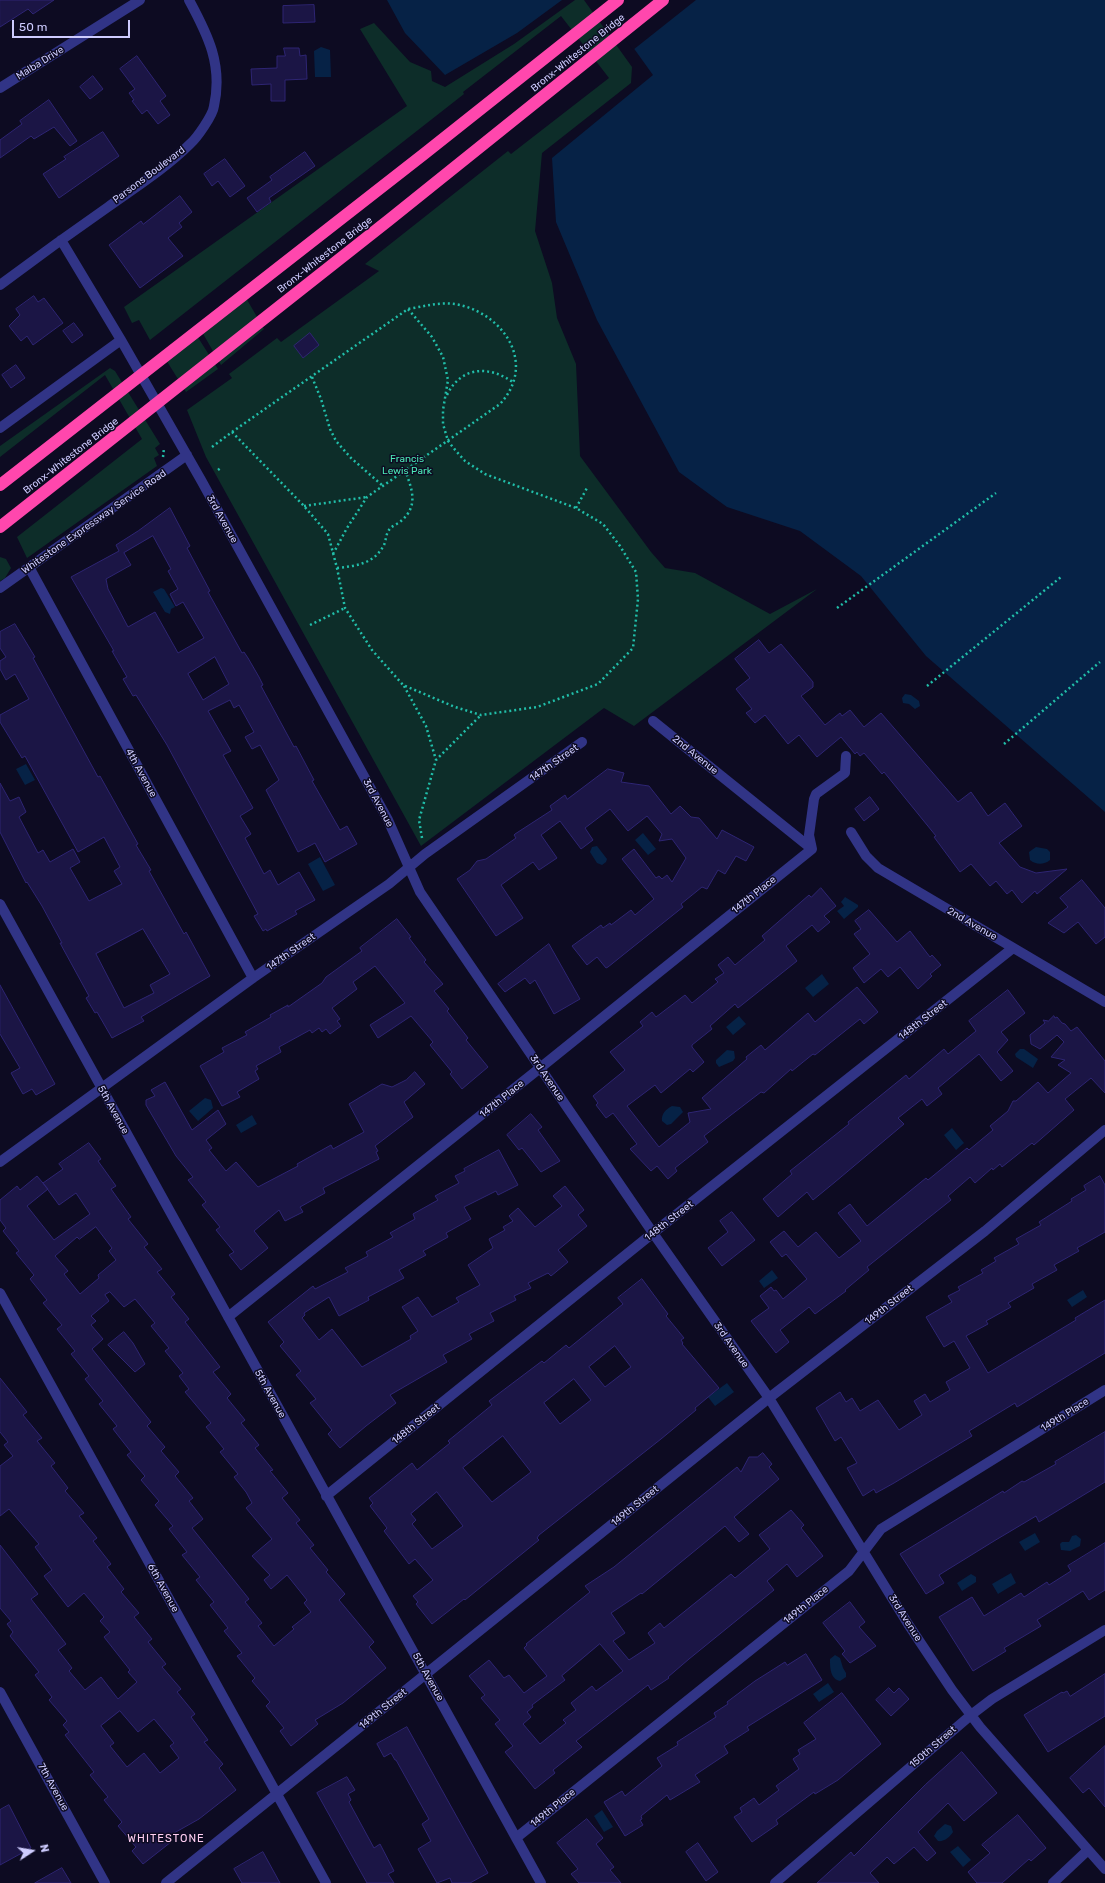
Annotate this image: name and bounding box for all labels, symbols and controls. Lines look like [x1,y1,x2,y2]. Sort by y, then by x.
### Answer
street label: Bronx-Whitestone Bridge [529,11,627,95]
scale bar [14,12,132,38]
text: 50 m [19,20,47,34]
street label: Malba Drive [14,44,66,82]
street label: Parsons Boulevard [111,144,187,206]
street label: Bronx-Whitestone Bridge [275,214,375,296]
street label: Bronx-Whitestone Bridge [21,415,121,497]
park label: Francis Lewis Park [382,453,432,476]
street label: Whitestone Expressway Service Road [19,467,169,577]
street label: 3rd Avenue [204,493,240,545]
street label: 2nd Avenue [670,733,720,777]
street label: 147th Street [527,742,581,784]
street label: 4th Avenue [123,747,159,799]
street label: 3rd Avenue [360,777,396,829]
street label: 147th Place [729,874,779,916]
street label: 2nd Avenue [945,905,999,943]
street label: 147th Street [264,931,318,973]
street label: 148th Street [896,997,950,1043]
street label: 3rd Avenue [527,1053,567,1103]
street label: 147th Place [477,1078,527,1120]
street label: 5th Avenue [95,1084,131,1136]
street label: 148th Street [642,1198,696,1244]
street label: 149th Street [863,1283,915,1327]
street label: 3rd Avenue [711,1320,751,1370]
street label: 5th Avenue [252,1368,288,1420]
street label: 149th Place [1039,1396,1091,1434]
street label: 148th Street [390,1401,442,1447]
street label: 149th Street [609,1483,661,1529]
street label: 6th Avenue [145,1562,181,1614]
street label: 149th Place [781,1583,831,1627]
street label: 3rd Avenue [886,1592,924,1644]
street label: 5th Avenue [410,1651,446,1703]
street label: 149th Street [357,1686,409,1732]
street label: 150th Street [907,1723,959,1771]
street label: 7th Avenue [35,1761,71,1813]
street label: 149th Place [528,1786,578,1830]
north arrow [12,1831,52,1871]
district label: WHITESTONE [127,1832,205,1846]
text: N [37,1843,51,1854]

